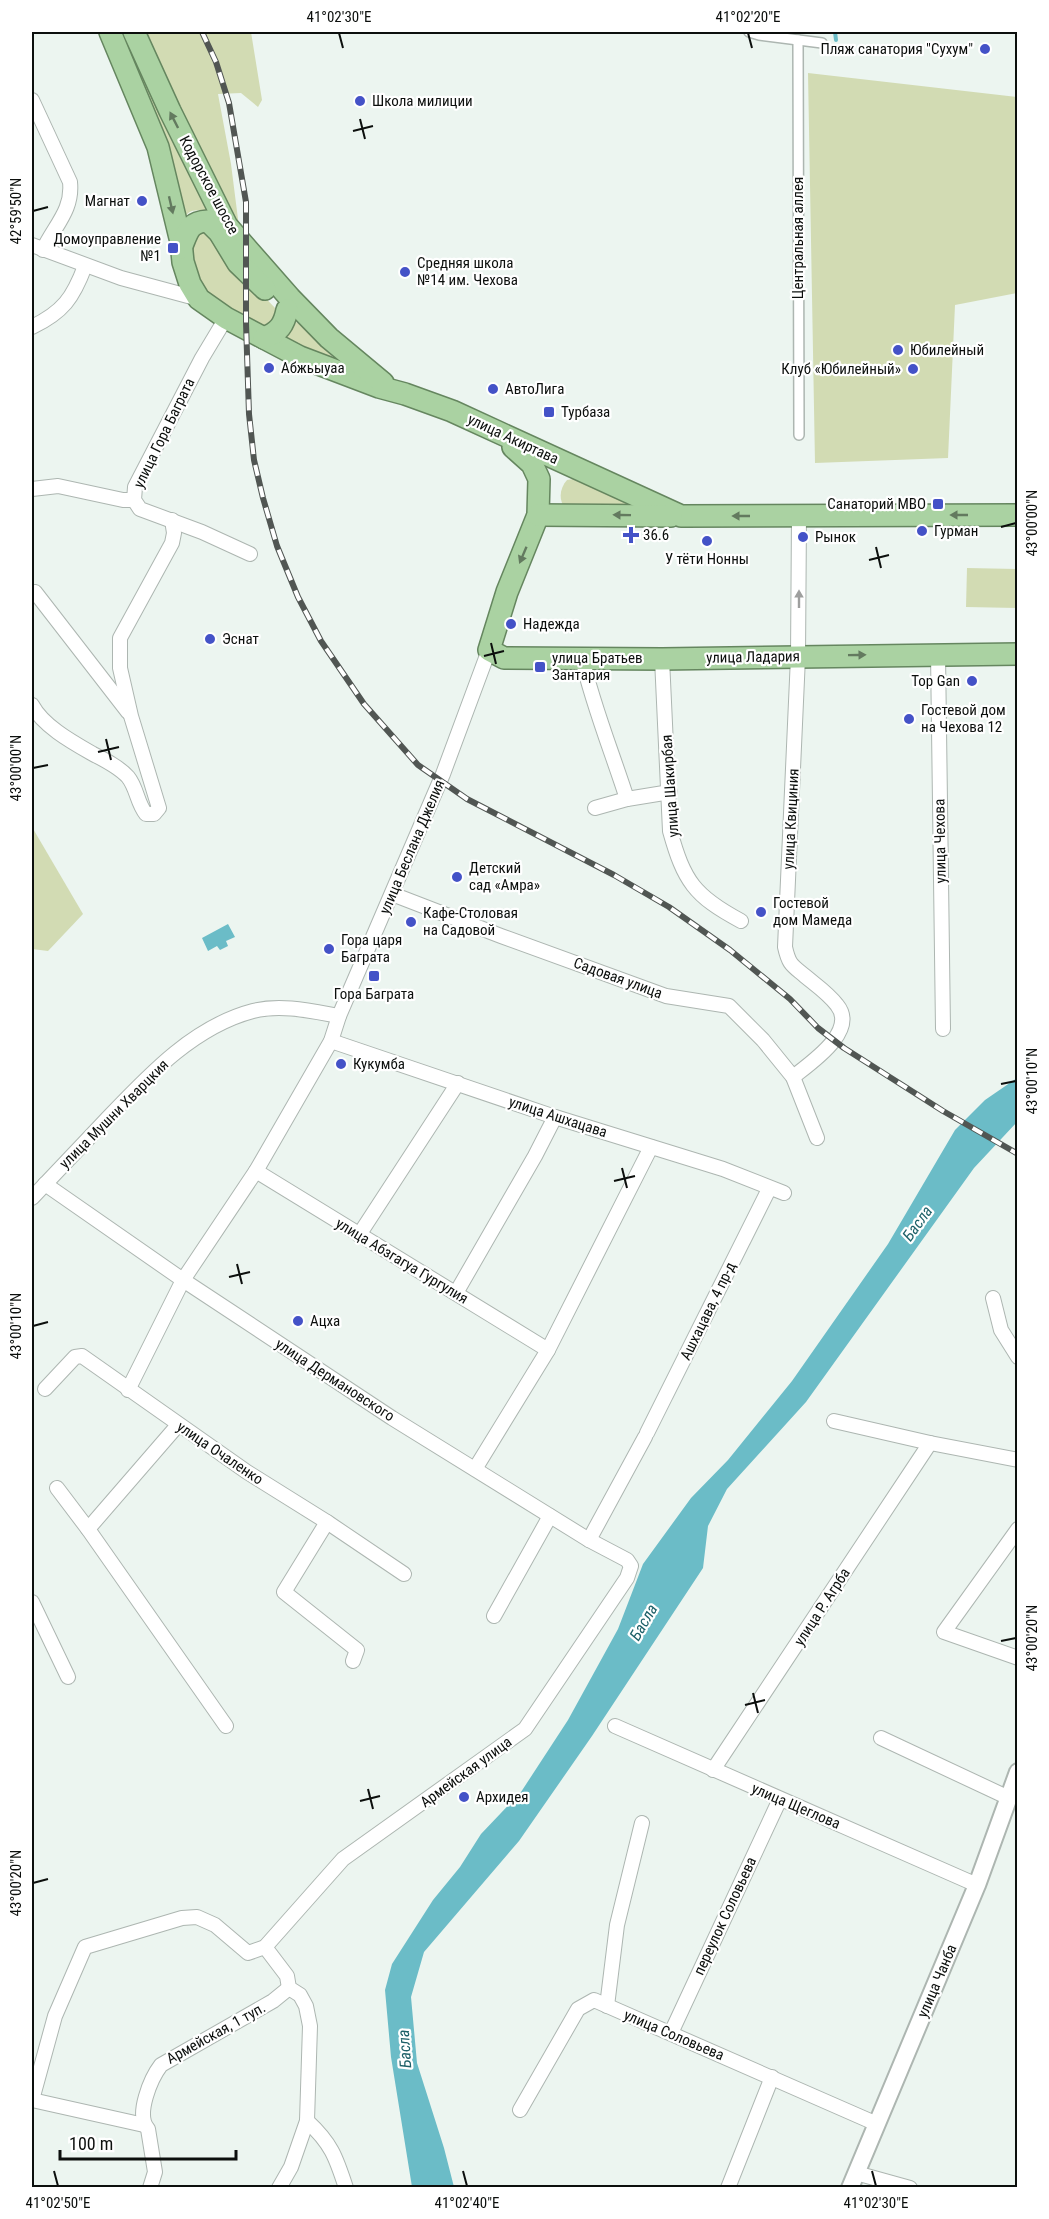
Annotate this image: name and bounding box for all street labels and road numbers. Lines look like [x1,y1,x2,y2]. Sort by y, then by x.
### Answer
street label: Кодорское шоссе [175,133,243,237]
street label: Центральная аллея [789,177,807,299]
street label: улица Гора Баграта [130,375,198,491]
street label: улица Акиртава [465,410,561,468]
street label: улица Ладария [706,647,800,667]
street label: улица Шакирбая [657,734,683,838]
street label: улица Квициния [779,768,803,870]
street label: улица Беслана Джелия [376,777,448,917]
street label: улица Чехова [930,799,950,883]
street label: Садовая улица [571,954,665,1002]
street label: улица Мушни Хварцкия [56,1056,172,1172]
street label: улица Ашхацава [506,1093,610,1141]
street label: улица Абзгагуа Гургулия [332,1214,472,1308]
street label: Ашхацава, 4 пр-д [676,1259,740,1363]
street label: улица Дермановского [272,1335,398,1425]
street label: улица Очаленко [173,1418,267,1488]
street label: улица Р. Агрба [790,1565,854,1649]
street label: Армейская улица [417,1733,515,1811]
street label: улица Щеглова [749,1779,843,1833]
street label: переулок Соловьева [690,1854,760,1978]
street label: улица Чанба [913,1942,961,2020]
street label: Армейская, 1 туп. [163,1998,269,2068]
street label: улица Соловьева [621,2006,727,2064]

